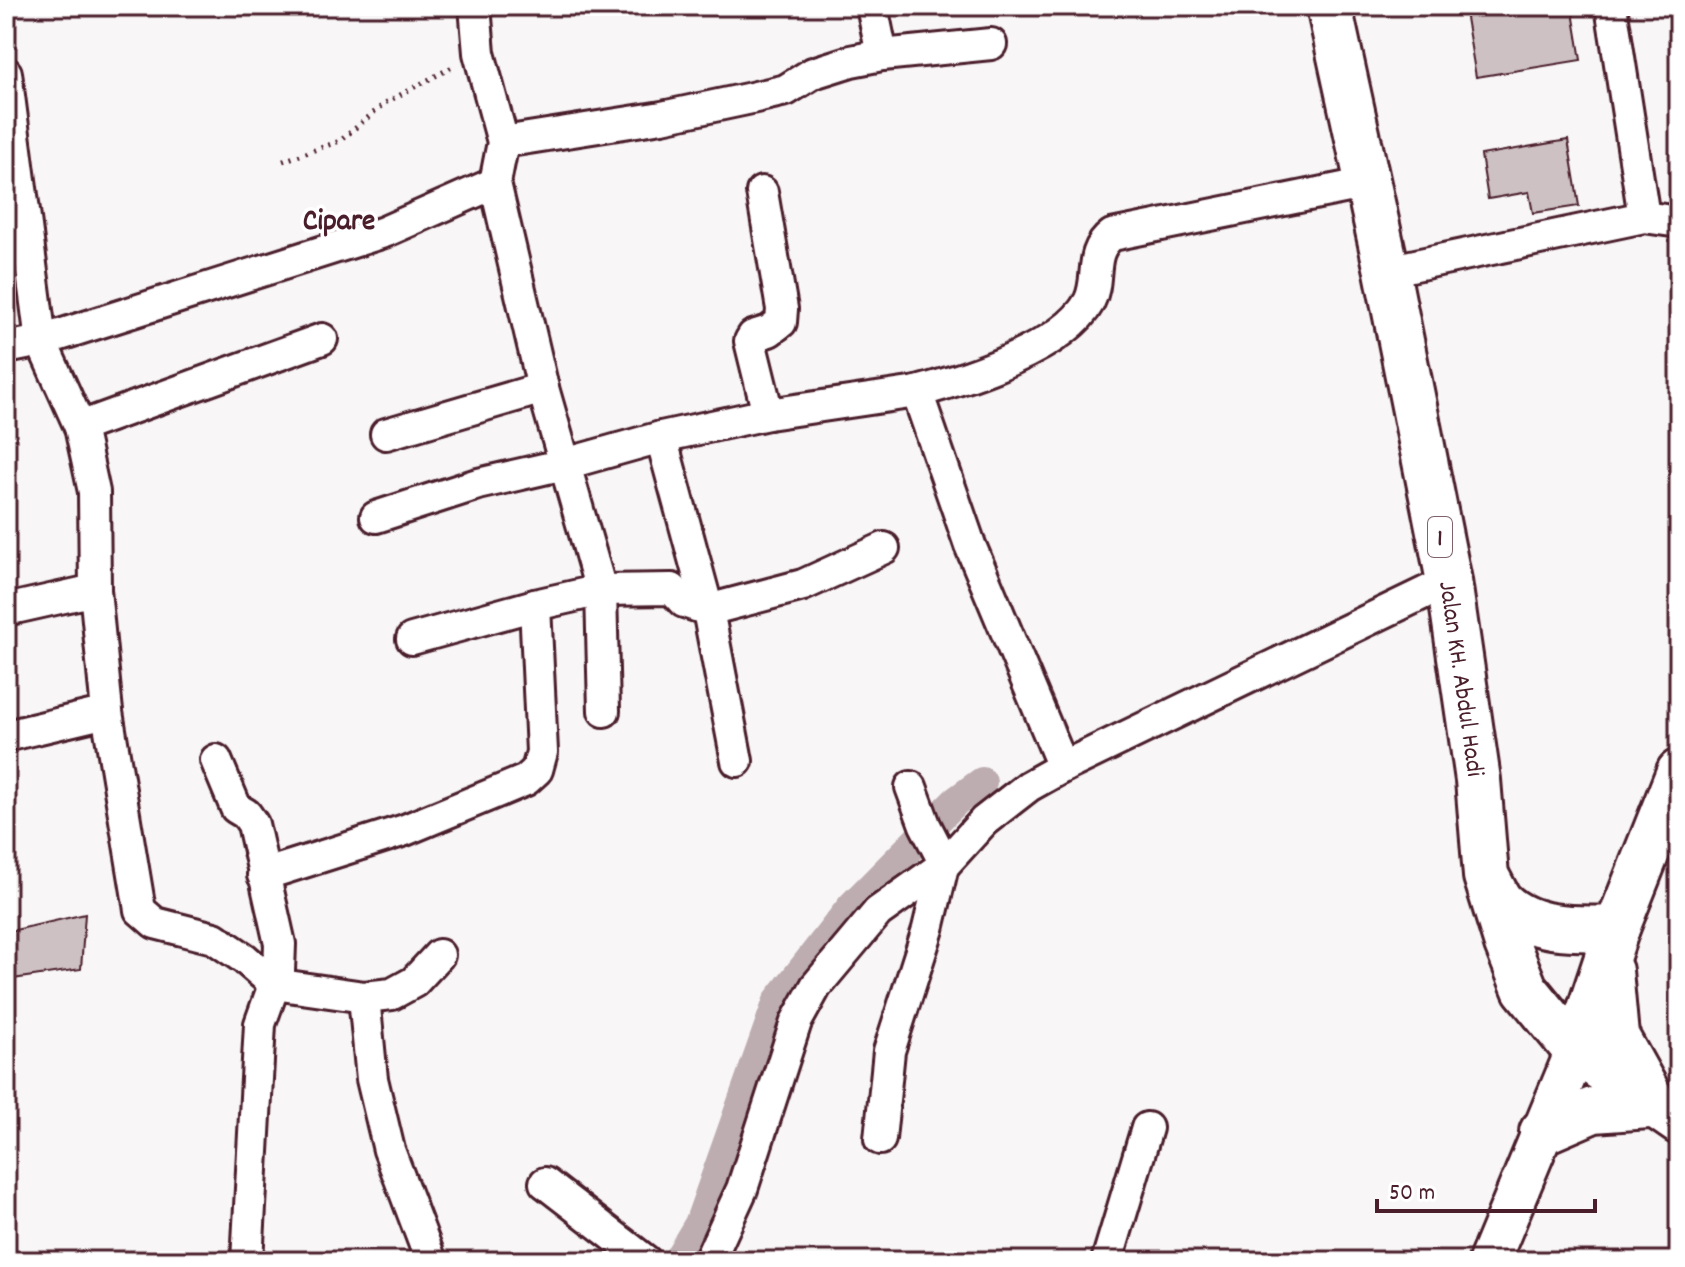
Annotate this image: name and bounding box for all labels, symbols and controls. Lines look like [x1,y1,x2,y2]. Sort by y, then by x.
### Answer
district label: Cipare [303,202,375,245]
road number: 1 [1428,517,1452,557]
street label: Jalan KH. Abdul Hadi [1427,579,1492,780]
scale bar [1377,1163,1595,1213]
text: 50 m [1389,1177,1435,1211]

